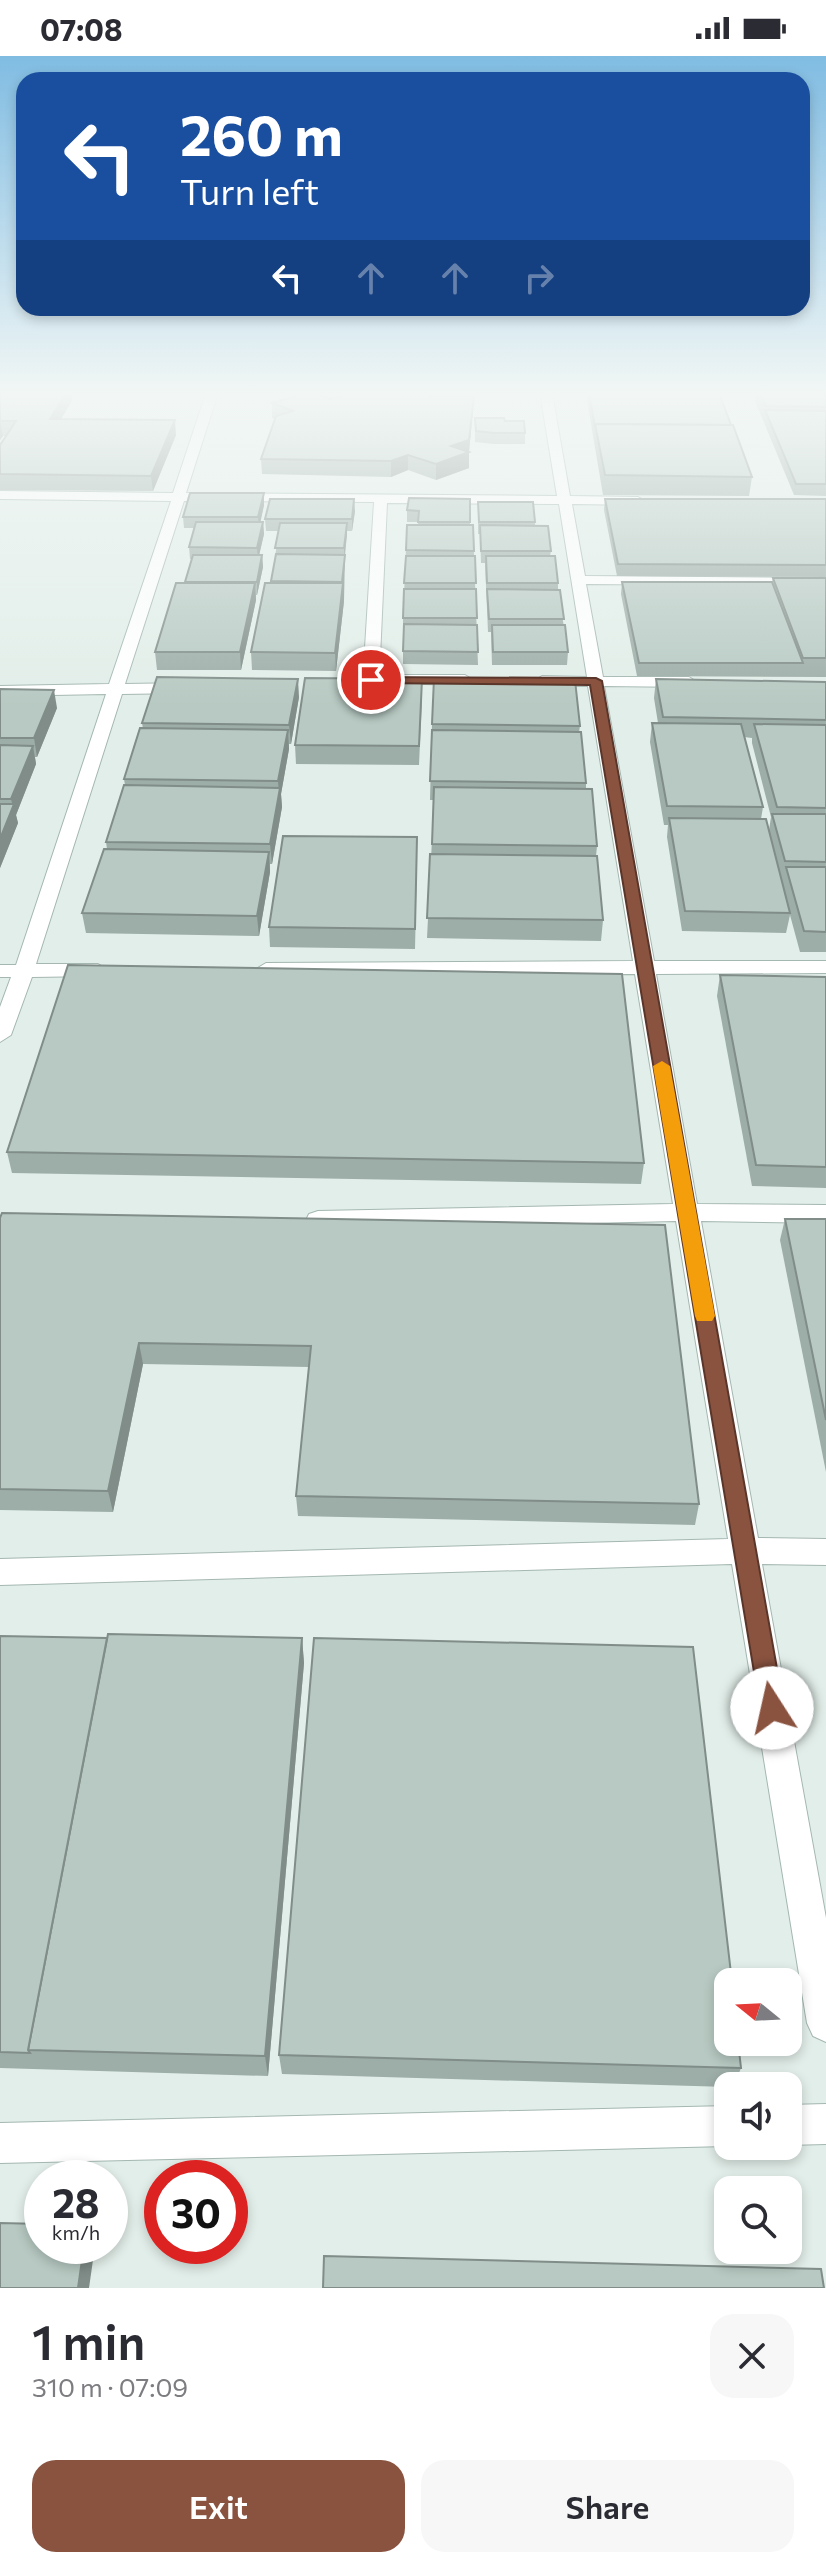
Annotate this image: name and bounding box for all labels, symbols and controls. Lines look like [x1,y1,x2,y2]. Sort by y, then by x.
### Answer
text: 07:08 [40,10,123,47]
text: 260 m [180,99,343,168]
icon: left [48,104,152,208]
text: Turn left [180,168,319,212]
icon: left [265,256,309,300]
icon: ahead [349,256,393,300]
icon: ahead [433,256,477,300]
icon: right [517,256,561,300]
pin [337,646,405,714]
icon: arrive [349,658,393,702]
position arrow [730,1666,814,1750]
north arrow [714,1968,802,2056]
map controls [714,1968,802,2264]
button: sound [714,2072,802,2160]
speed limit sign: 30 [144,2160,248,2264]
button: search [714,2176,802,2264]
text: 28 [52,2177,100,2226]
text: km/h [52,2220,100,2244]
text: 1 min [32,2311,145,2370]
button: close [710,2314,794,2398]
text: 310 m · 07:09 [32,2371,188,2402]
button: Exit [32,2460,405,2552]
button: Share [421,2460,794,2552]

